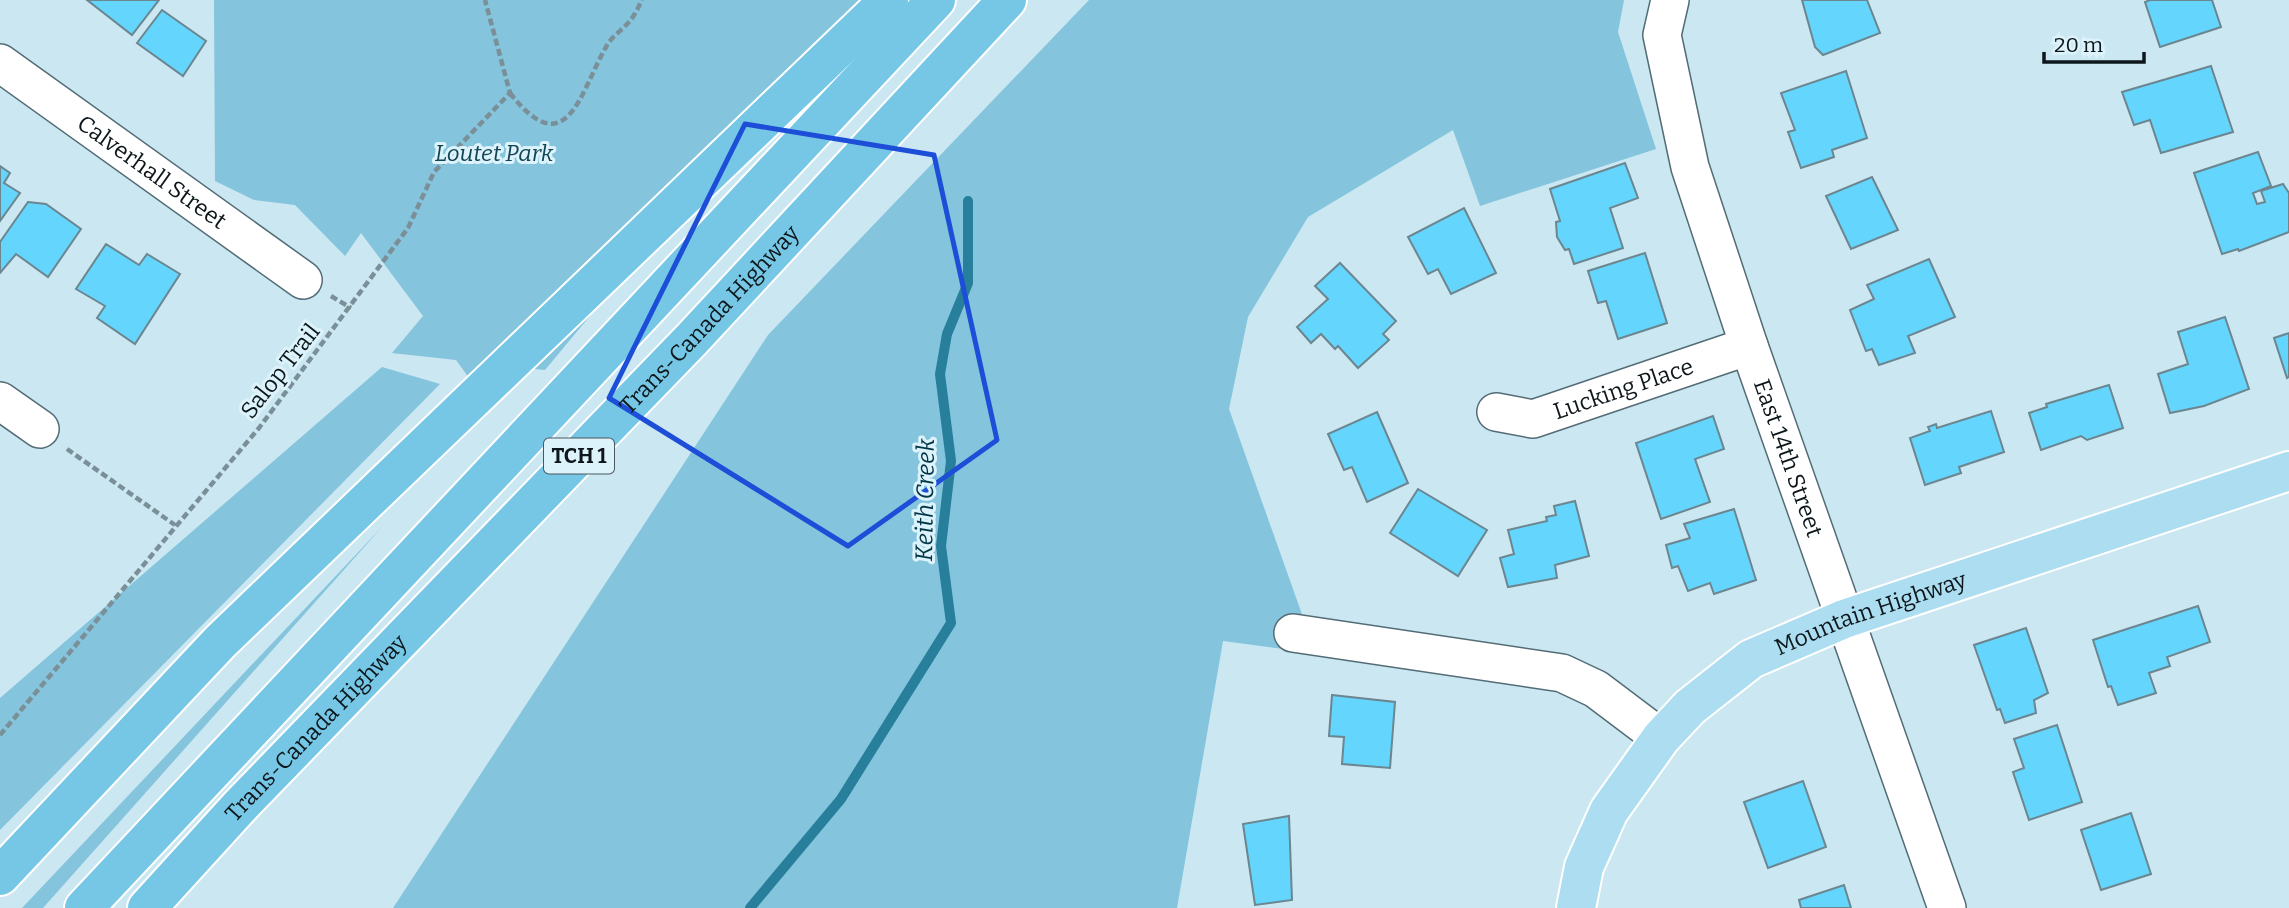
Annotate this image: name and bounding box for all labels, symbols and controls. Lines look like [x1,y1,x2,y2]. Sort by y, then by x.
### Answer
scale bar [2044,21,2144,65]
text: 20 m [2054,32,2103,58]
street label: Calverhall Street [72,109,232,235]
park label: Loutet Park [435,139,554,167]
street label: Trans-Canada Highway [613,218,805,420]
street label: Salop Trail [234,318,326,424]
street label: Lucking Place [1550,352,1697,425]
street label: East 14th Street [1748,375,1829,541]
water label: Keith Creek [910,437,940,562]
road number: TCH 1 [544,438,614,474]
street label: Mountain Highway [1770,565,1971,661]
street label: Trans-Canada Highway [219,628,413,827]

